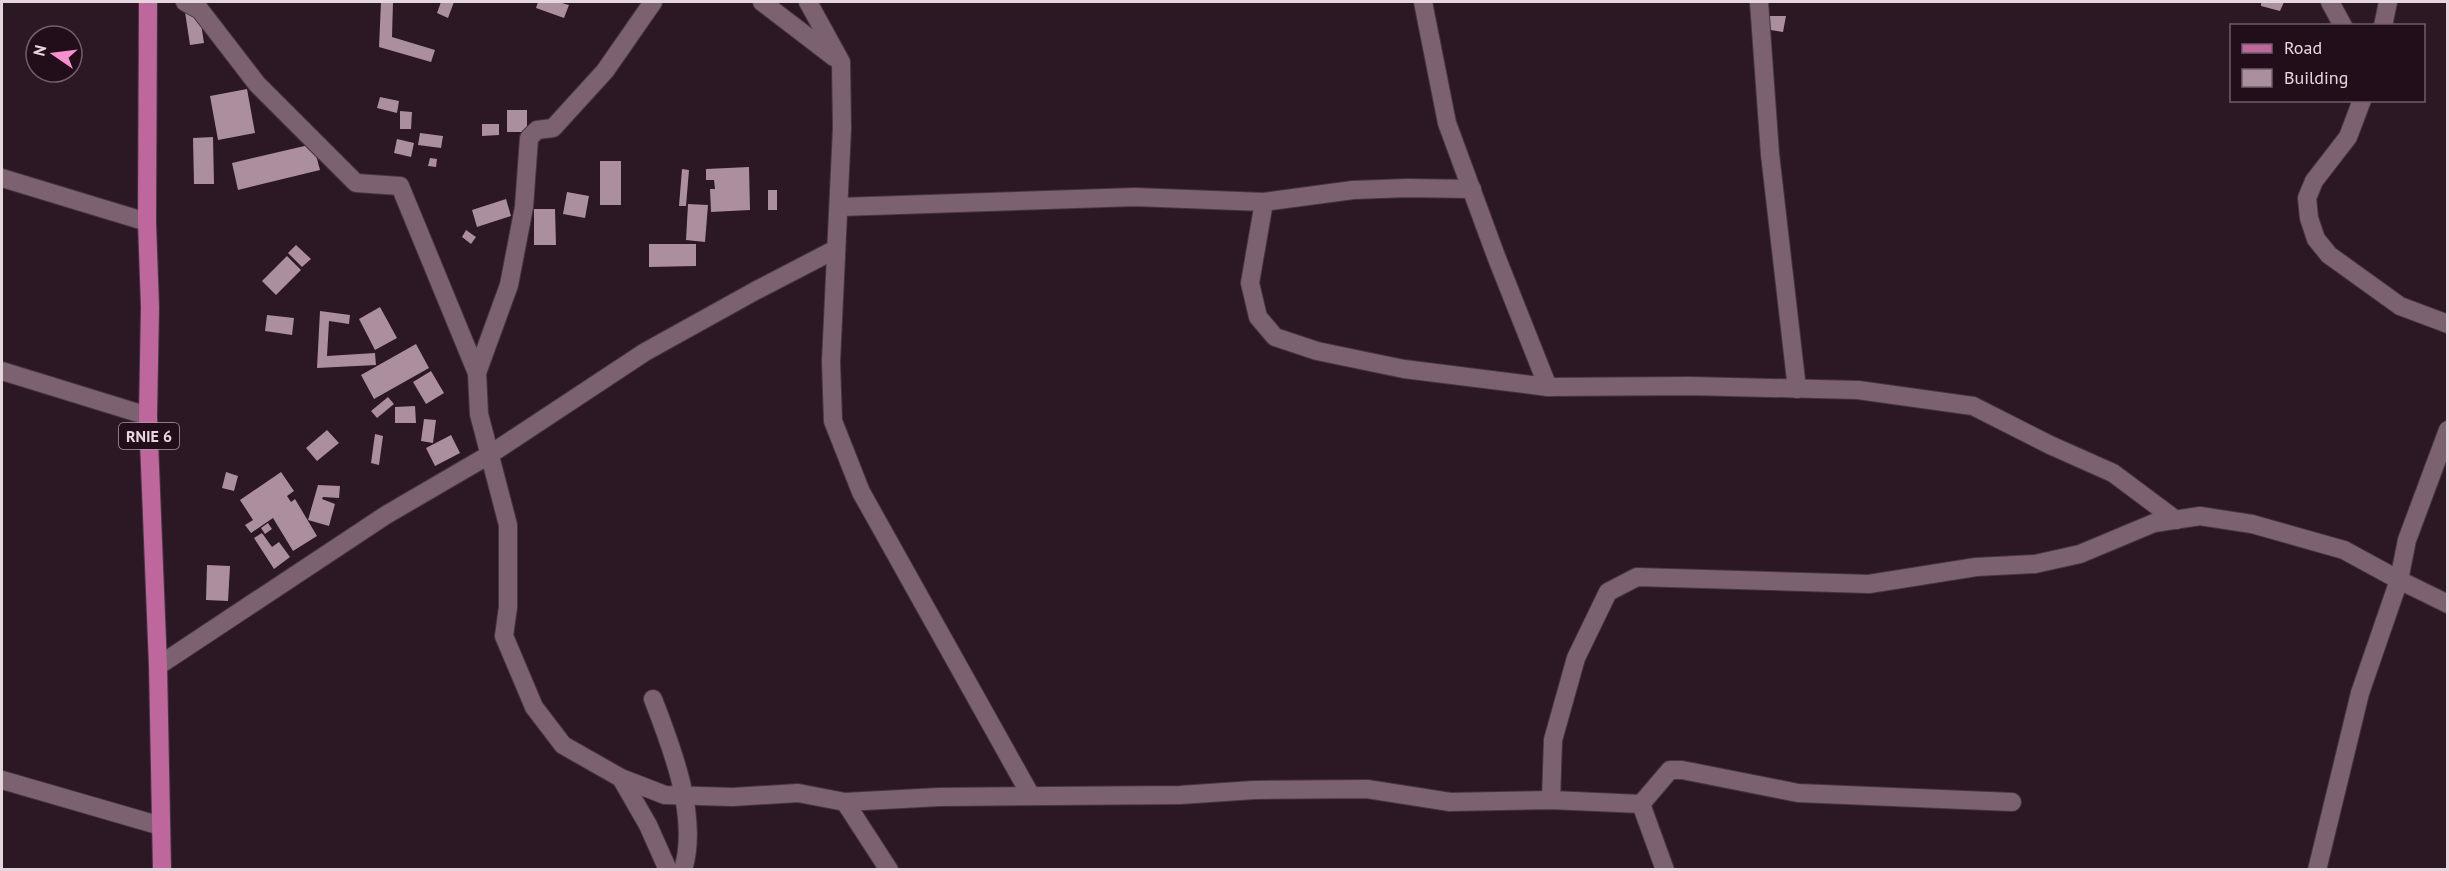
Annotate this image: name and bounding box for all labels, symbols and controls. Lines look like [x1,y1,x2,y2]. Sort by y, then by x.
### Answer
north arrow [24,24,84,84]
legend [2230,24,2425,102]
text: Road [2284,36,2322,59]
text: N [28,43,50,58]
text: Building [2284,66,2348,89]
road number: RNIE 6 [119,423,179,449]

